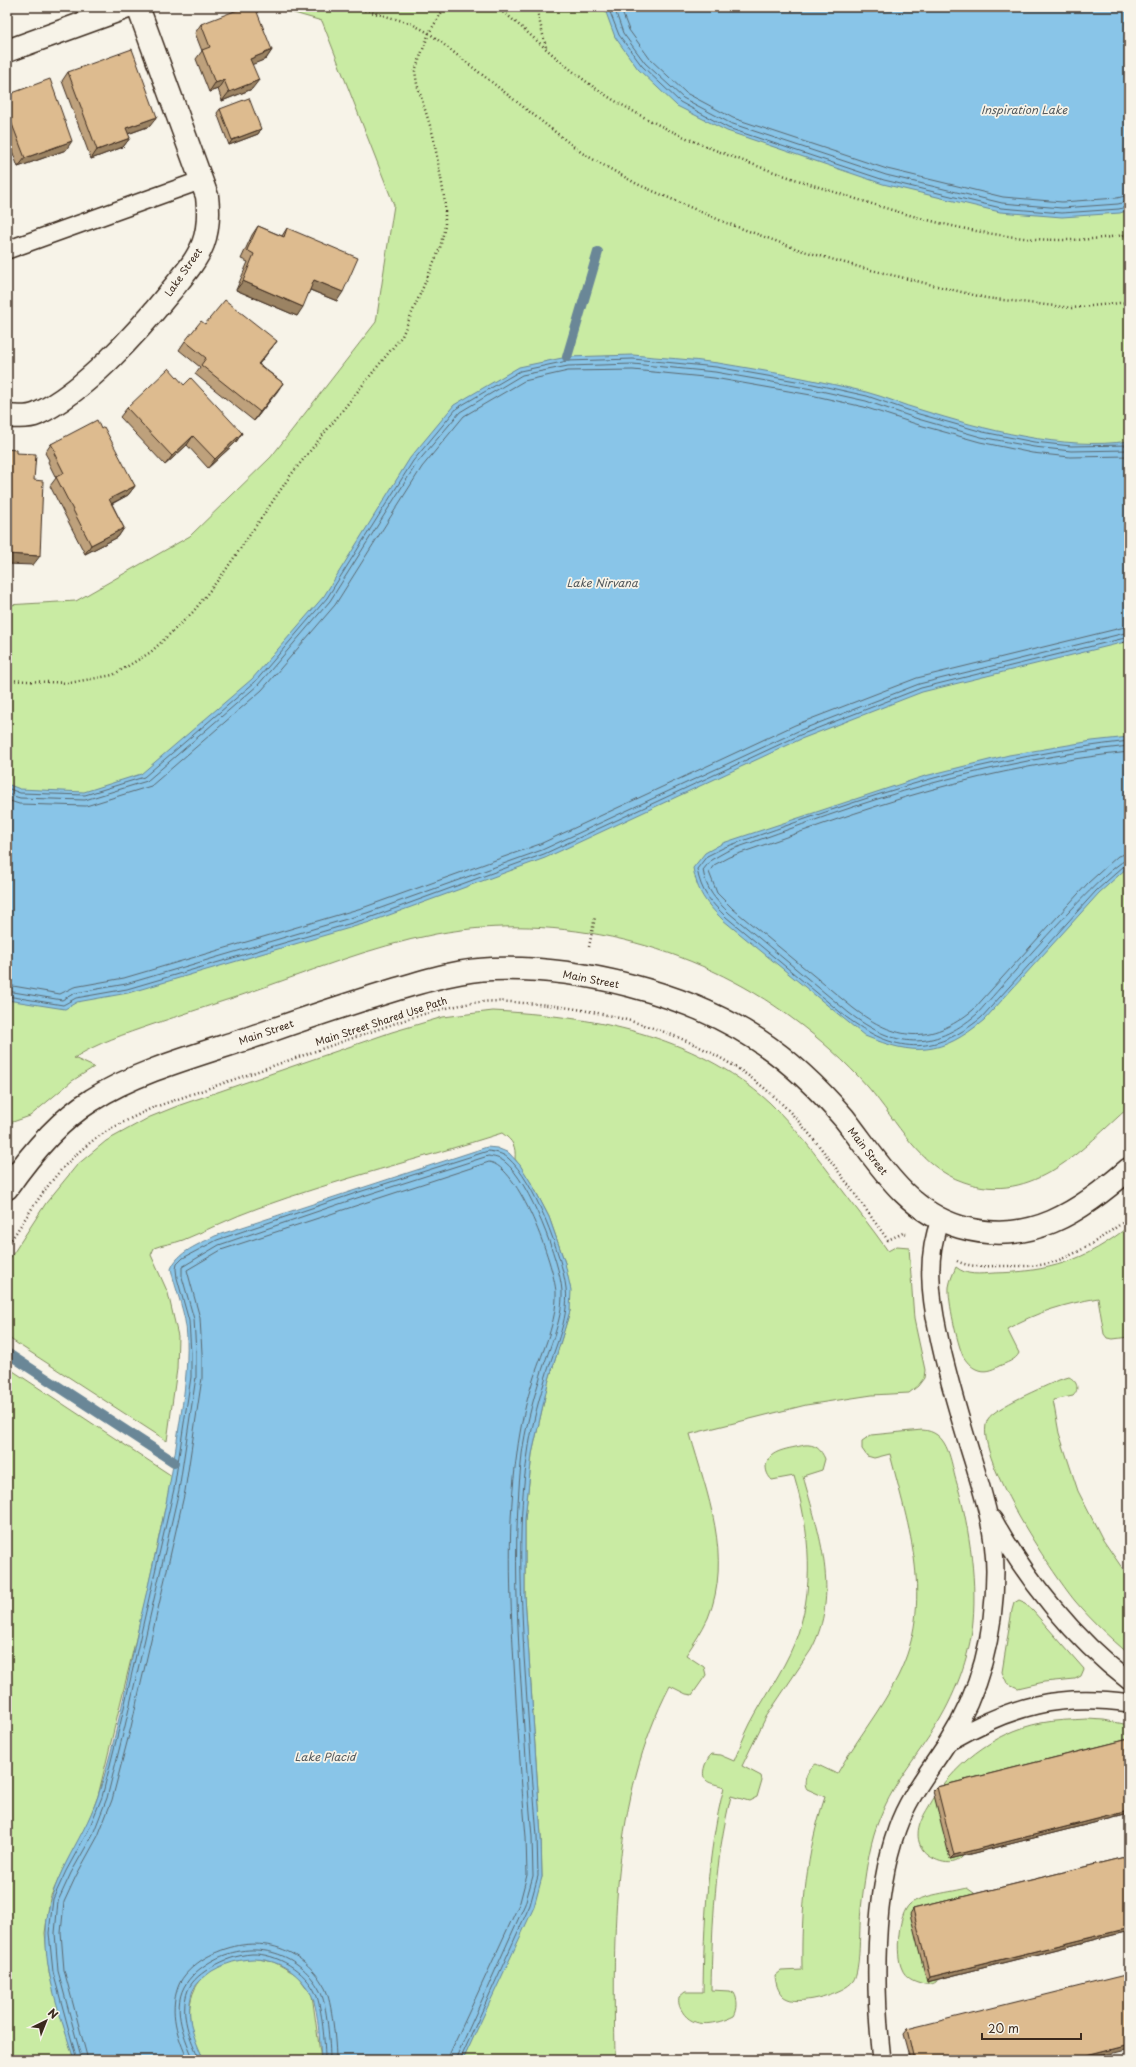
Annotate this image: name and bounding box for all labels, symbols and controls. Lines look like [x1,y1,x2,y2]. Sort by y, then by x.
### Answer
water label: Inspiration Lake [981,101,1068,118]
street label: Lake Street [160,244,205,299]
water label: Lake Nirvana [566,574,638,591]
street label: Main Street [562,966,621,991]
street label: Main Street Shared Use Path [313,992,449,1049]
street label: Main Street [236,1015,295,1048]
street label: Main Street [845,1124,892,1178]
water label: Lake Placid [294,1748,357,1765]
north arrow [26,2001,66,2041]
text: N [44,2004,62,2023]
scale bar [982,2015,1081,2041]
text: 20 m [988,2019,1019,2037]

